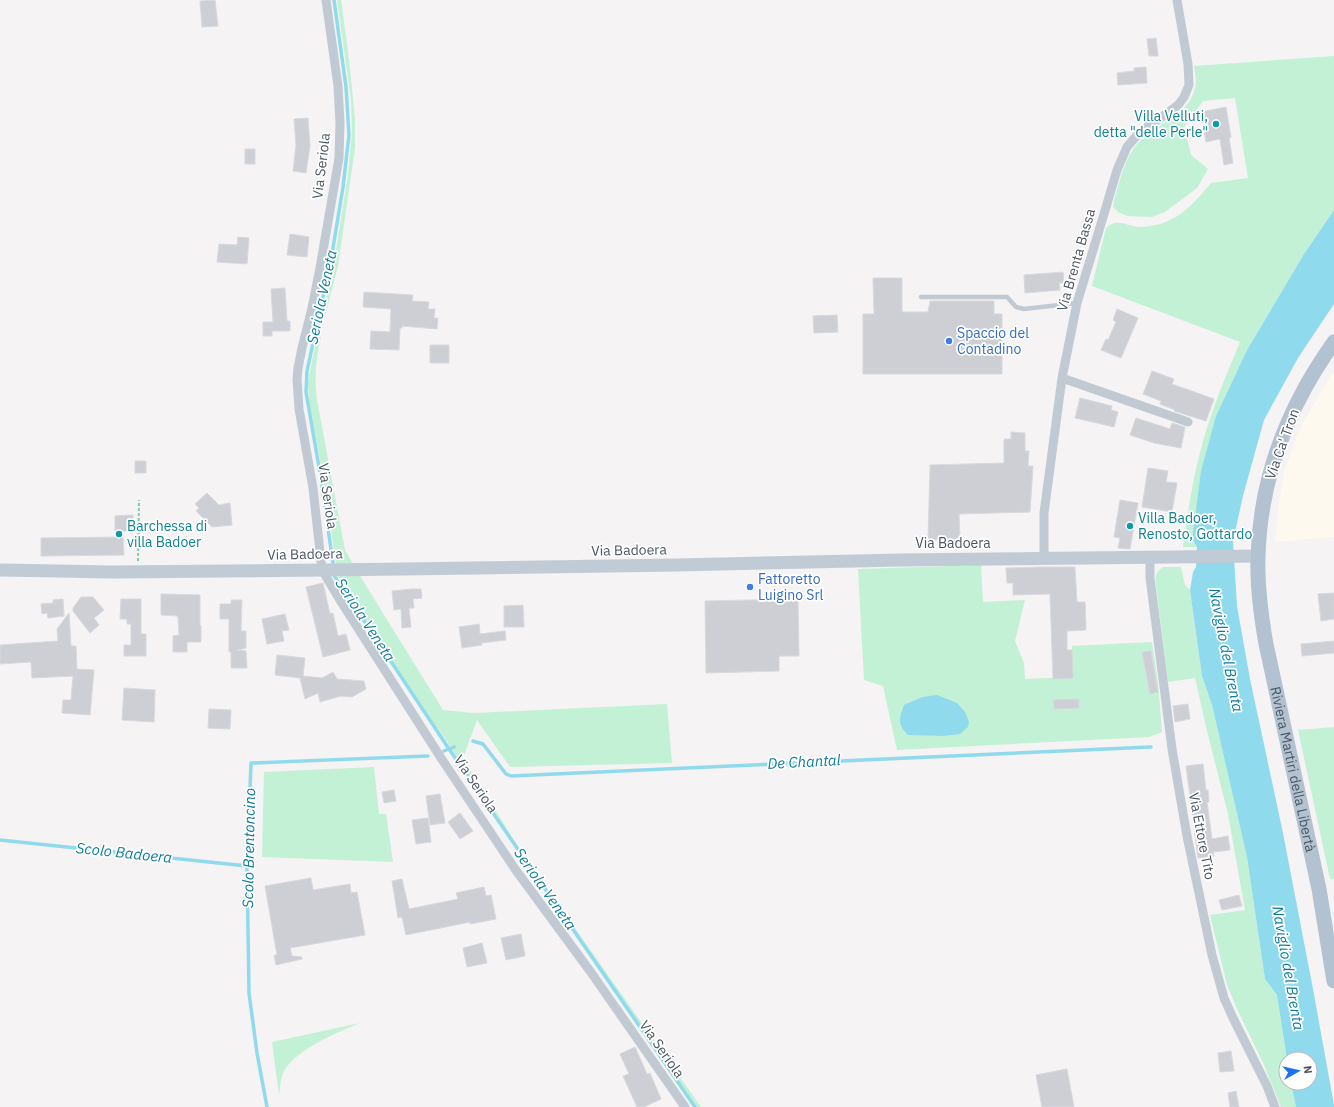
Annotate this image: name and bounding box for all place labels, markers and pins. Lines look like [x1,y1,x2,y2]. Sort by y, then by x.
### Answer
place label: Villa Velluti, detta "delle Perle" [1094,107,1208,141]
marker: Villa Velluti, detta "delle Perle" [1211,119,1221,129]
place label: Spaccio del Contadino [957,324,1029,358]
marker: Spaccio del Contadino [944,336,954,346]
place label: Villa Badoer, Renosto, Gottardo [1138,509,1252,543]
place label: Barchessa di villa Badoer [127,517,207,551]
marker: Villa Badoer, Renosto, Gottardo [1125,521,1135,531]
marker: Barchessa di villa Badoer [114,529,124,539]
place label: Fattoretto Luigino Srl [758,570,824,604]
marker: Fattoretto Luigino Srl [745,582,755,592]

